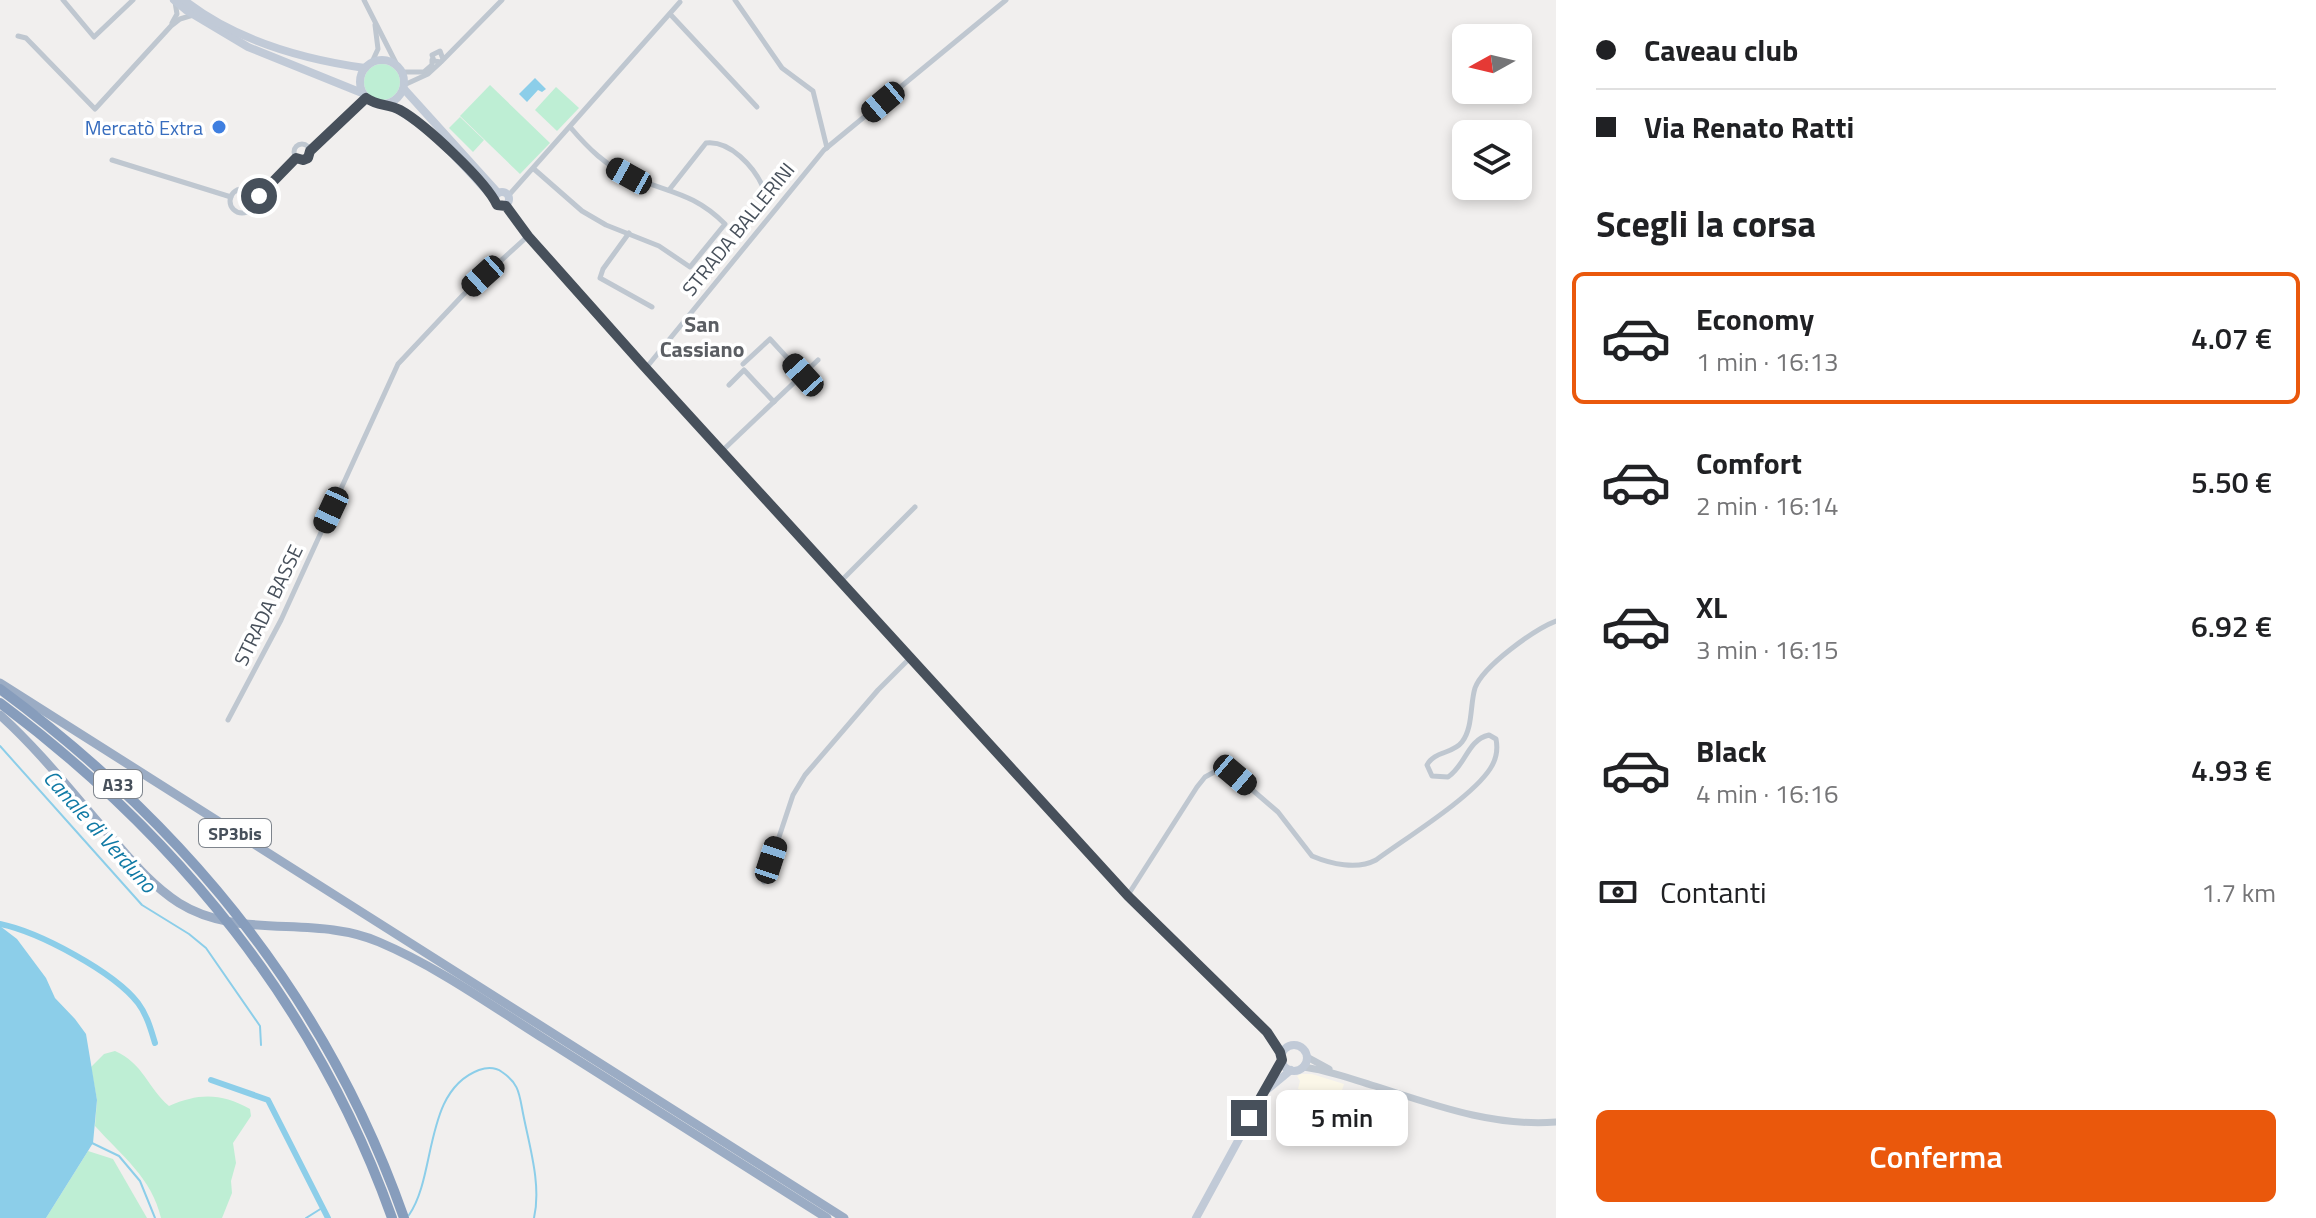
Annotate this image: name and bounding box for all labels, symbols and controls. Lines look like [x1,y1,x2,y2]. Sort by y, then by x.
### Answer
north arrow [1452,24,1532,104]
map controls [1452,24,1532,200]
text: Caveau club [1644,27,1798,73]
car [857,77,909,127]
text: Via Renato Ratti [1644,104,1854,150]
place label: Mercatò Extra [85,112,203,143]
marker: Mercatò Extra [210,118,228,136]
button: layers [1452,120,1532,200]
car [602,154,656,198]
street label: STRADA BALLERINI [674,155,802,303]
route start [241,178,277,214]
text: Scegli la corsa [1596,196,1816,251]
car [457,251,509,301]
text: Economy [1696,296,1814,342]
icon: car [1600,302,1672,374]
district label: San Cassiano [660,307,744,366]
text: 4.07 € [2191,315,2272,361]
text: 1 min · 16:13 [1696,342,1839,381]
car [778,349,828,401]
text: Comfort [1696,440,1802,486]
icon: car [1600,446,1672,518]
text: 5.50 € [2191,459,2272,505]
car [310,483,352,537]
text: 2 min · 16:14 [1696,486,1839,525]
street label: STRADA BASSE [225,539,311,671]
text: XL [1696,584,1727,630]
icon: car [1600,590,1672,662]
text: 6.92 € [2191,603,2272,649]
text: 3 min · 16:15 [1696,630,1839,669]
text: Black [1696,728,1767,774]
icon: car [1600,734,1672,806]
text: 4.93 € [2191,747,2272,793]
car [1209,750,1261,800]
water label: Canale di Verduno [35,762,166,901]
road number: A33 [94,770,142,798]
text: 4 min · 16:16 [1696,774,1839,813]
road number: SP3bis [199,819,271,847]
car [752,833,790,887]
text: Contanti [1660,869,1767,915]
icon: cash [1596,870,1640,914]
text: 1.7 km [2201,873,2276,912]
callout: 5 min [1277,1090,1409,1146]
text: 5 min [1311,1098,1373,1137]
route end [1231,1100,1267,1136]
button: Conferma [1596,1110,2276,1202]

